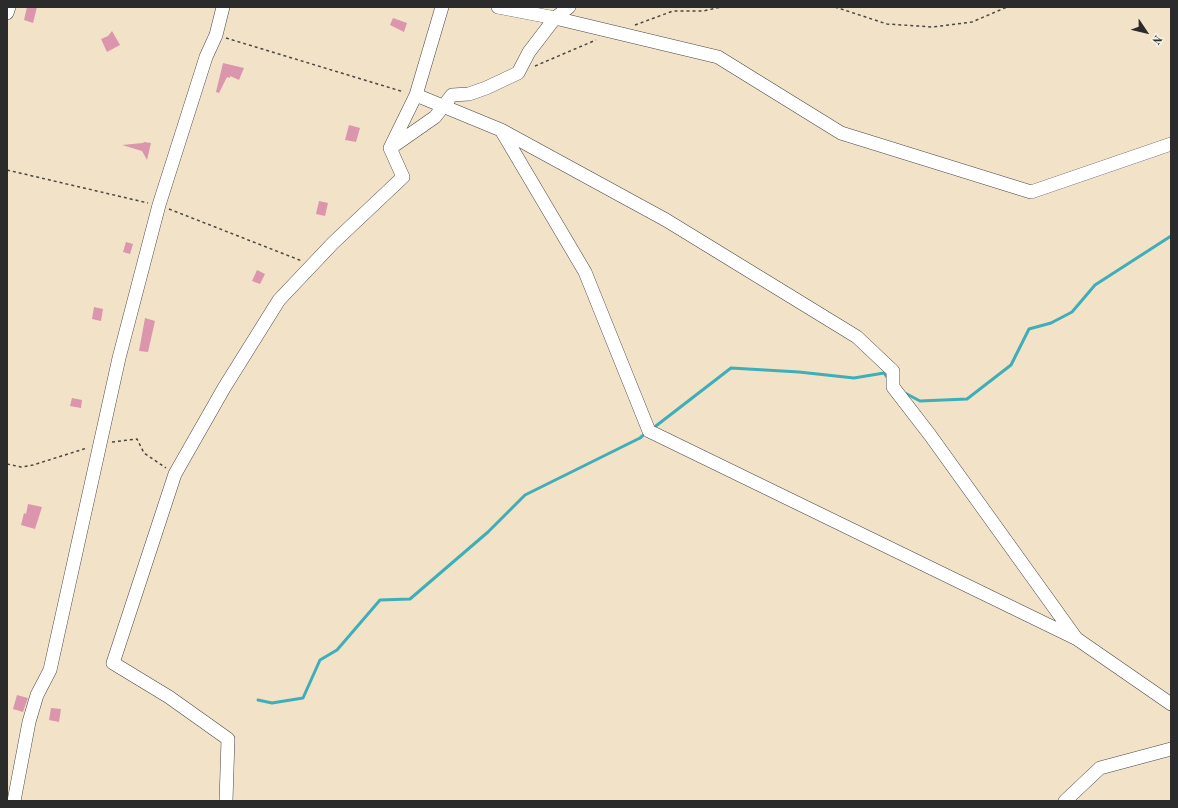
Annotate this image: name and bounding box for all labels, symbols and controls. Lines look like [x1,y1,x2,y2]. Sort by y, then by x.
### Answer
north arrow [1126,12,1166,52]
text: N [1149,33,1163,46]

